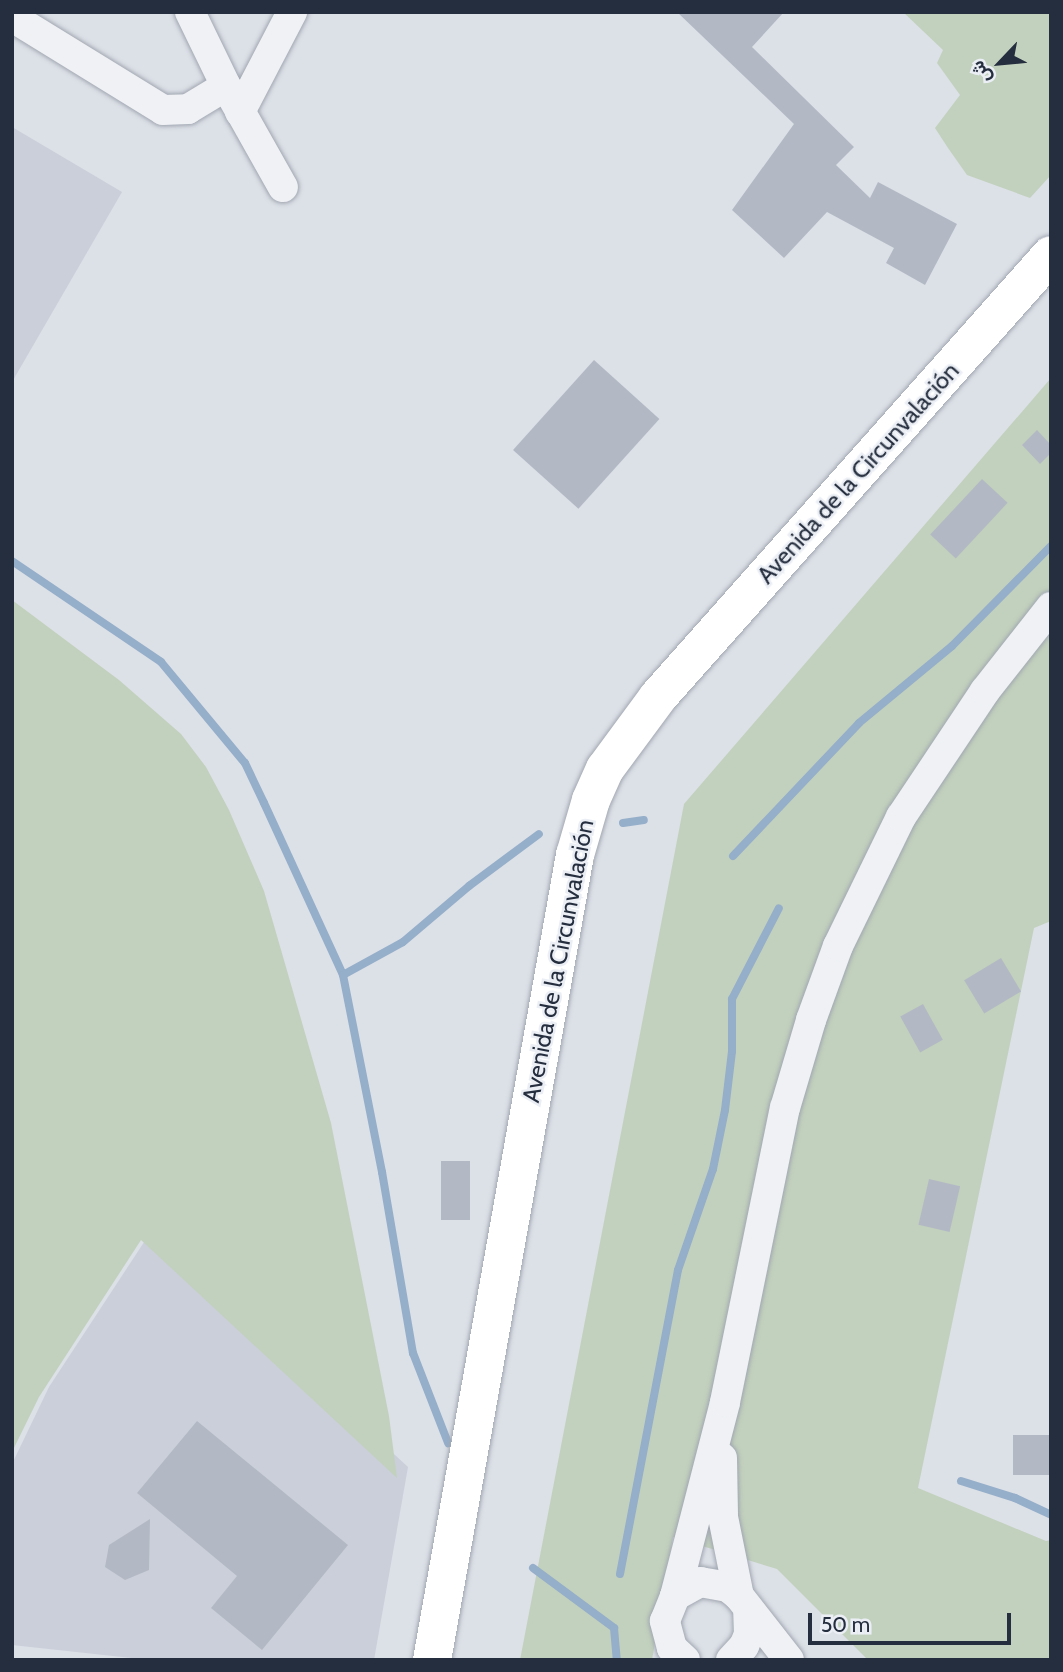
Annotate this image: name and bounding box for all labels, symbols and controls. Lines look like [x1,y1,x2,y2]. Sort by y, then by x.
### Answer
north arrow [965,28,1035,98]
text: ش [965,57,996,88]
street label: Avenida de la Circunvalación [751,357,965,589]
street label: Avenida de la Circunvalación [516,817,600,1105]
scale bar [811,1598,1014,1642]
text: 50 m [821,1612,870,1637]

